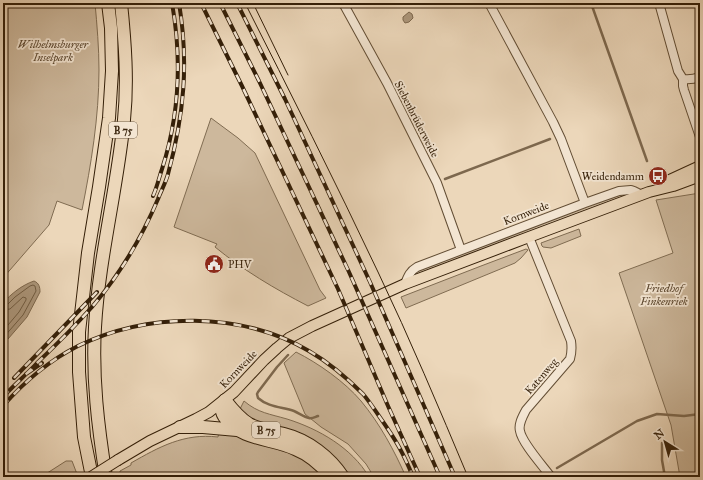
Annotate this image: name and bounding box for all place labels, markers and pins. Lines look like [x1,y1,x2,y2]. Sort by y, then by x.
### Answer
bus stop icon: Weidendamm [647,165,669,187]
place label: Weidendamm [582,170,645,183]
public building icon: PHV [203,253,225,275]
place label: PHV [228,258,253,271]

